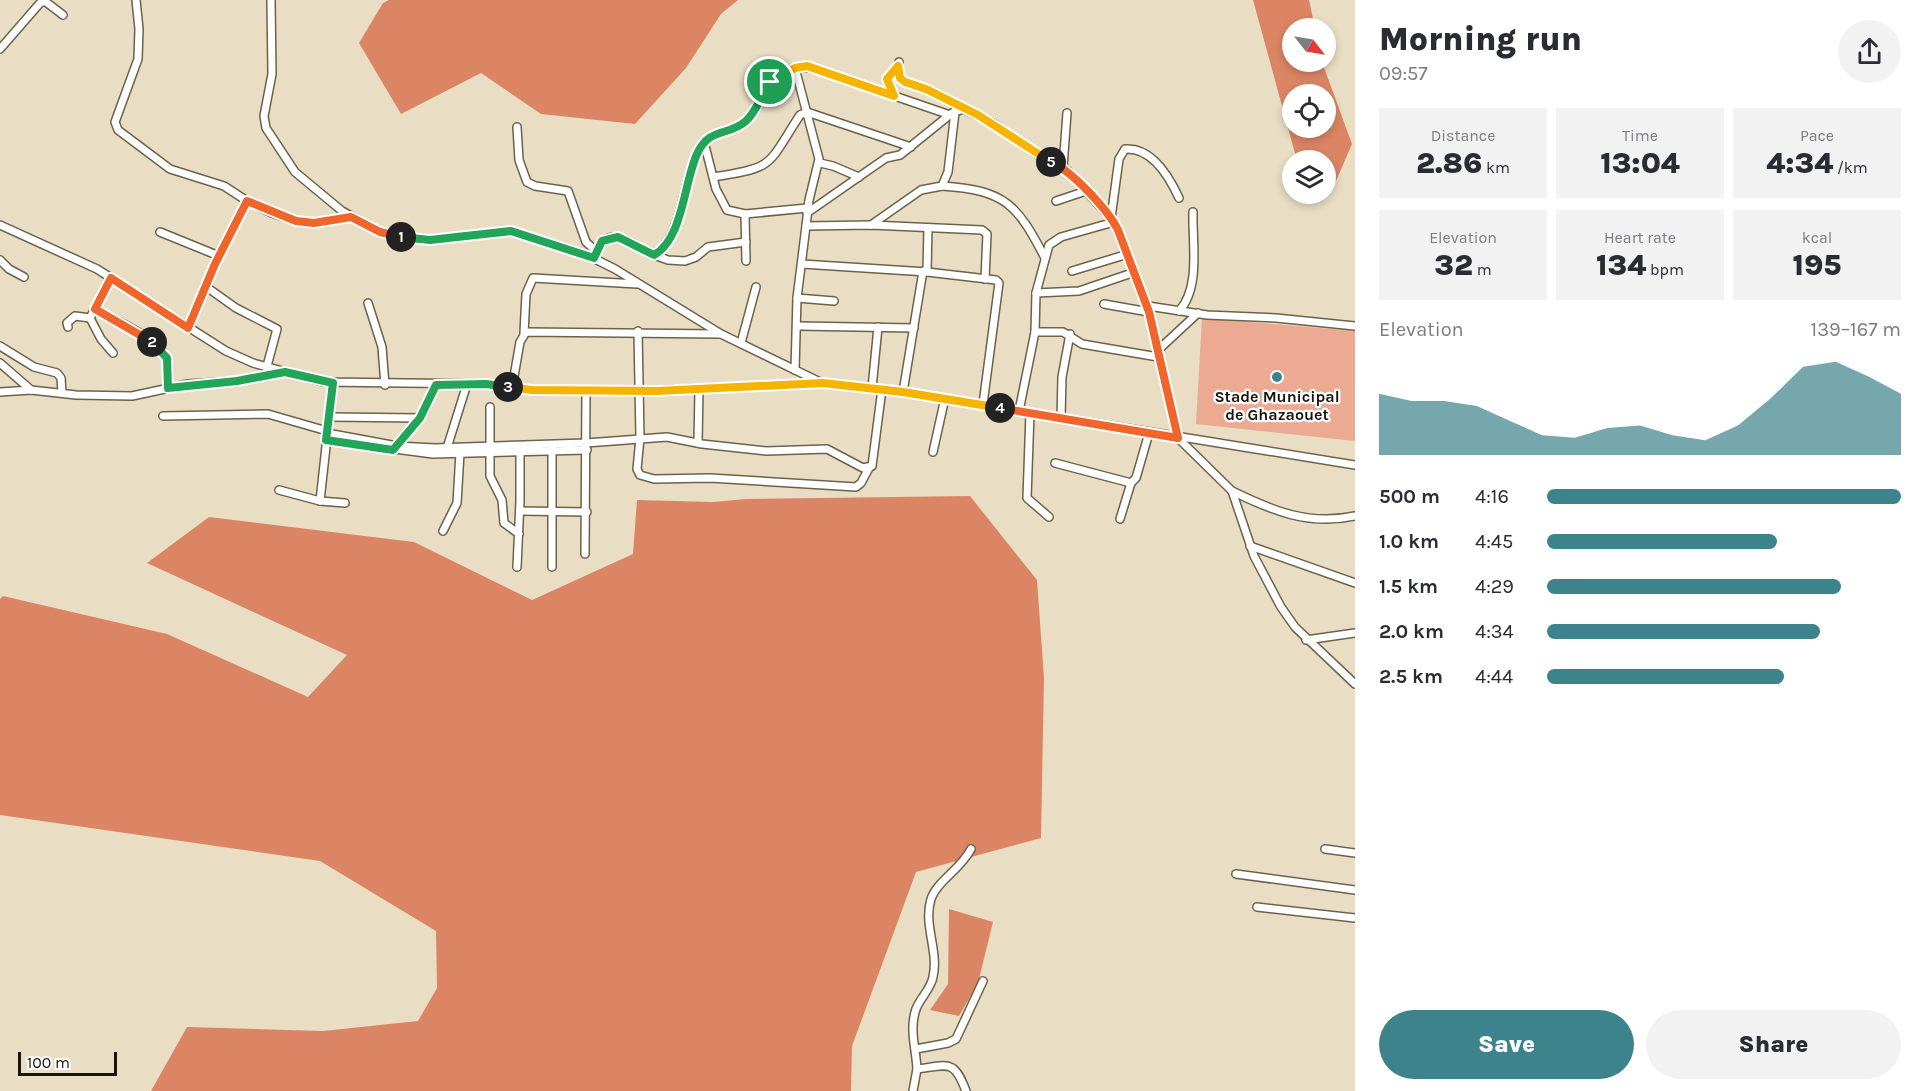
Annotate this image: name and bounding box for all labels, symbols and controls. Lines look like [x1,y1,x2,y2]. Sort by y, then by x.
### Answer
north arrow [1282,18,1336,72]
map controls [1282,18,1336,204]
text: Morning run [1379,20,1582,58]
button: share [1838,20,1901,83]
pin [744,56,795,107]
text: 09:57 [1379,62,1428,85]
icon: arrive [753,65,786,98]
button: locate [1282,84,1336,138]
text: Distance [1431,126,1495,145]
text: Time [1622,126,1658,145]
text: Pace [1800,126,1834,145]
text: 2.86 [1416,145,1482,181]
text: 13:04 [1600,145,1680,181]
text: 4:34 [1766,145,1833,181]
pin: 5 [1036,147,1066,177]
button: layers [1282,150,1336,204]
text: 5 [1046,152,1056,171]
text: km [1482,158,1510,177]
text: /km [1833,158,1868,177]
pin: 1 [386,222,416,252]
text: 1 [398,227,404,246]
text: Elevation [1429,228,1497,247]
text: Heart rate [1604,228,1676,247]
text: kcal [1802,228,1832,247]
text: 32 [1434,247,1473,283]
text: 134 [1596,247,1646,283]
text: 195 [1793,247,1841,283]
text: m [1473,260,1492,279]
text: bpm [1646,260,1684,279]
text: Elevation [1379,318,1464,341]
text: 139–167 m [1811,318,1901,341]
pin: 2 [137,327,167,357]
text: 2 [147,332,157,351]
marker: Stade Municipal de Ghazaouet [1270,370,1284,384]
pin: 3 [493,372,523,402]
text: 3 [503,377,513,396]
place label: Stade Municipal de Ghazaouet [1214,387,1340,424]
pin: 4 [985,393,1015,423]
text: 4 [995,398,1005,417]
text: 500 m [1379,485,1440,508]
text: 4:16 [1475,485,1509,508]
text: 1.0 km [1379,530,1439,553]
text: 4:45 [1475,530,1513,553]
text: 1.5 km [1379,575,1438,598]
text: 4:29 [1475,575,1514,598]
text: 2.0 km [1379,620,1444,643]
text: 4:34 [1475,620,1514,643]
text: 2.5 km [1379,665,1443,688]
text: 4:44 [1475,665,1513,688]
button: Save [1379,1010,1634,1079]
button: Share [1646,1010,1901,1079]
scale bar [18,1049,117,1076]
text: 100 m [27,1053,70,1072]

